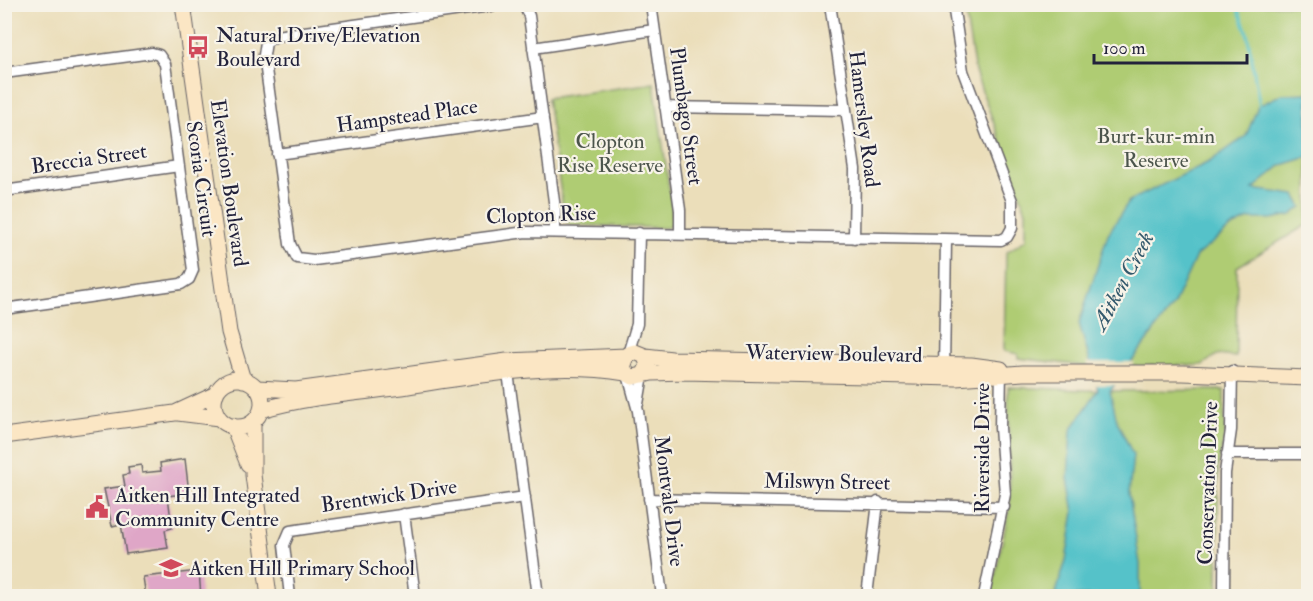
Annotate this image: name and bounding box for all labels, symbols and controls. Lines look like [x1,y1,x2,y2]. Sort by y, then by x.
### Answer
place label: Natural Drive/Elevation Boulevard [216,22,421,73]
scale bar [1094,27,1247,65]
bus stop icon: Natural Drive/Elevation Boulevard [185,34,211,60]
text: 100 m [1103,37,1146,60]
street label: Plumbago Street [663,45,709,187]
street label: Hamersley Road [842,49,886,190]
street label: Hampstead Place [335,93,480,139]
street label: Elevation Boulevard [204,98,254,269]
street label: Scoria Circuit [180,119,223,239]
park label: Burt-kur-min Reserve [1097,123,1215,174]
park label: Clopton Rise Reserve [557,128,663,179]
street label: Breccia Street [30,138,149,180]
street label: Clopton Rise [486,200,597,230]
water label: Aitken Creek [1085,227,1161,337]
street label: Waterview Boulevard [744,339,923,369]
street label: Riverside Drive [969,383,996,513]
street label: Conservation Drive [1192,401,1224,565]
street label: Montvale Drive [648,434,690,568]
street label: Milswyn Street [764,467,891,497]
street label: Brentwick Drive [319,473,459,519]
place label: Aitken Hill Integrated Community Centre [114,482,300,533]
public building icon: Aitken Hill Integrated Community Centre [84,494,110,520]
school or university icon: Aitken Hill Primary School [158,555,184,581]
place label: Aitken Hill Primary School [188,555,416,582]

